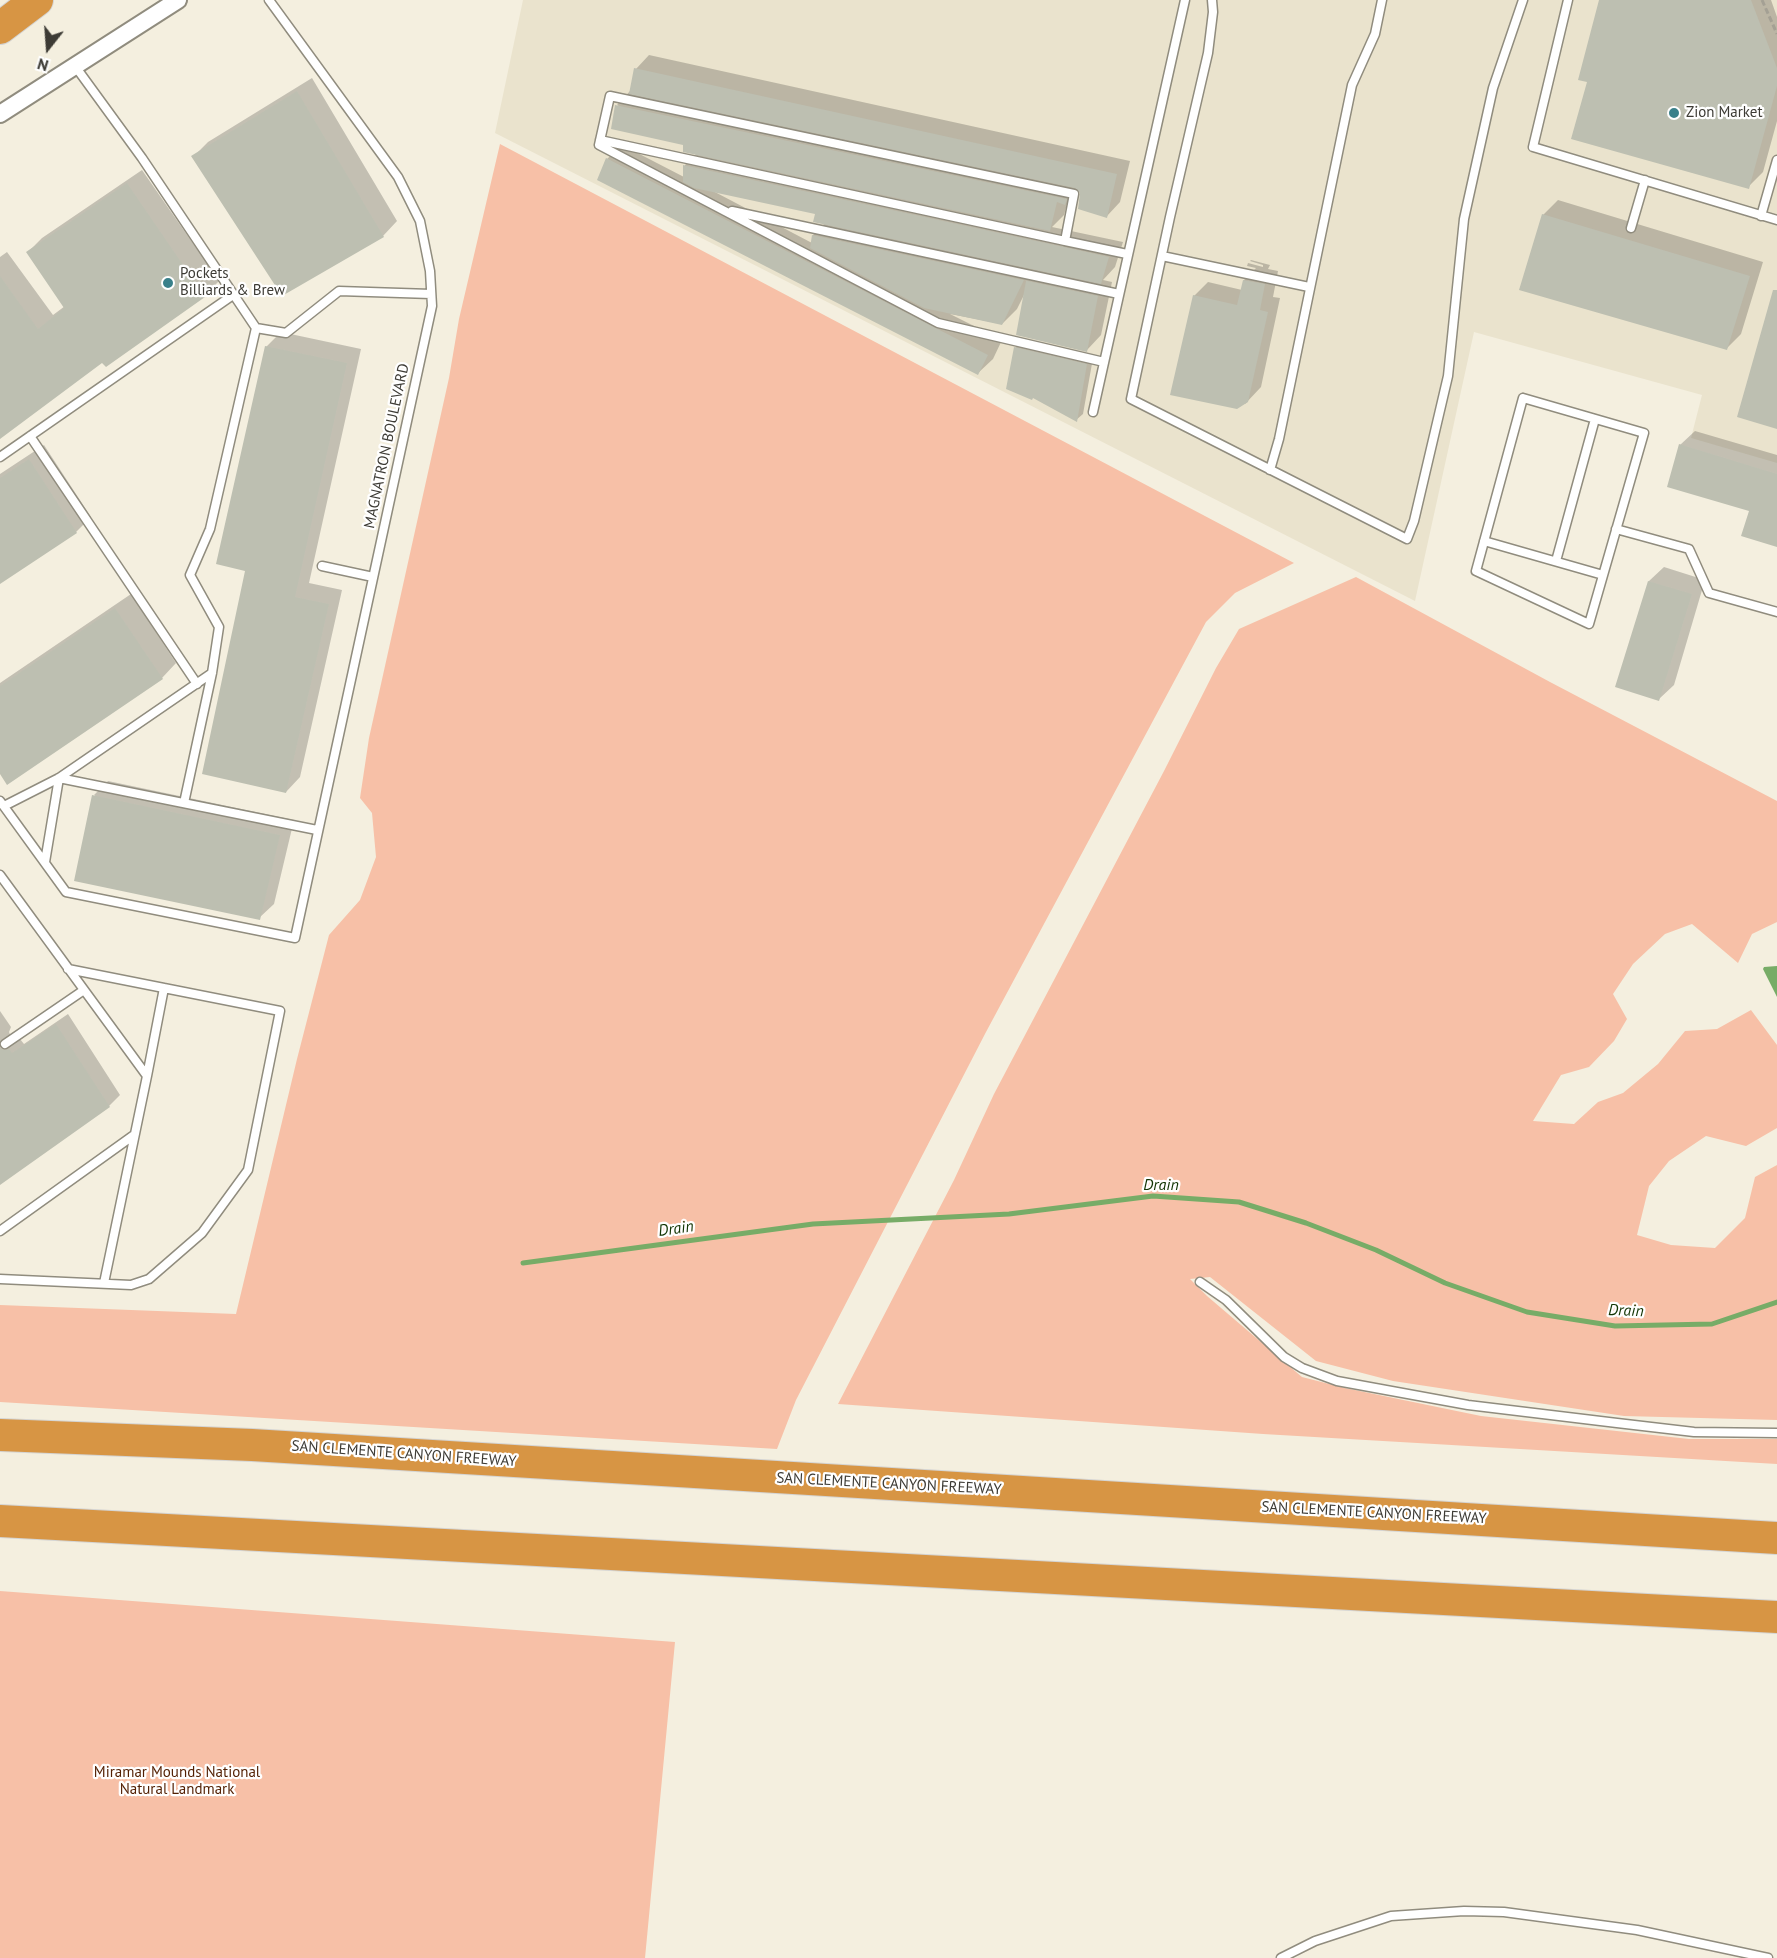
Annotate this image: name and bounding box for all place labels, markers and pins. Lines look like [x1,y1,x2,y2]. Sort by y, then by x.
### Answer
place label: Zion Market [1686,104,1763,122]
marker: Zion Market [1667,106,1681,120]
place label: Pockets Billiards & Brew [180,265,285,300]
marker: Pockets Billiards & Brew [161,276,175,290]

